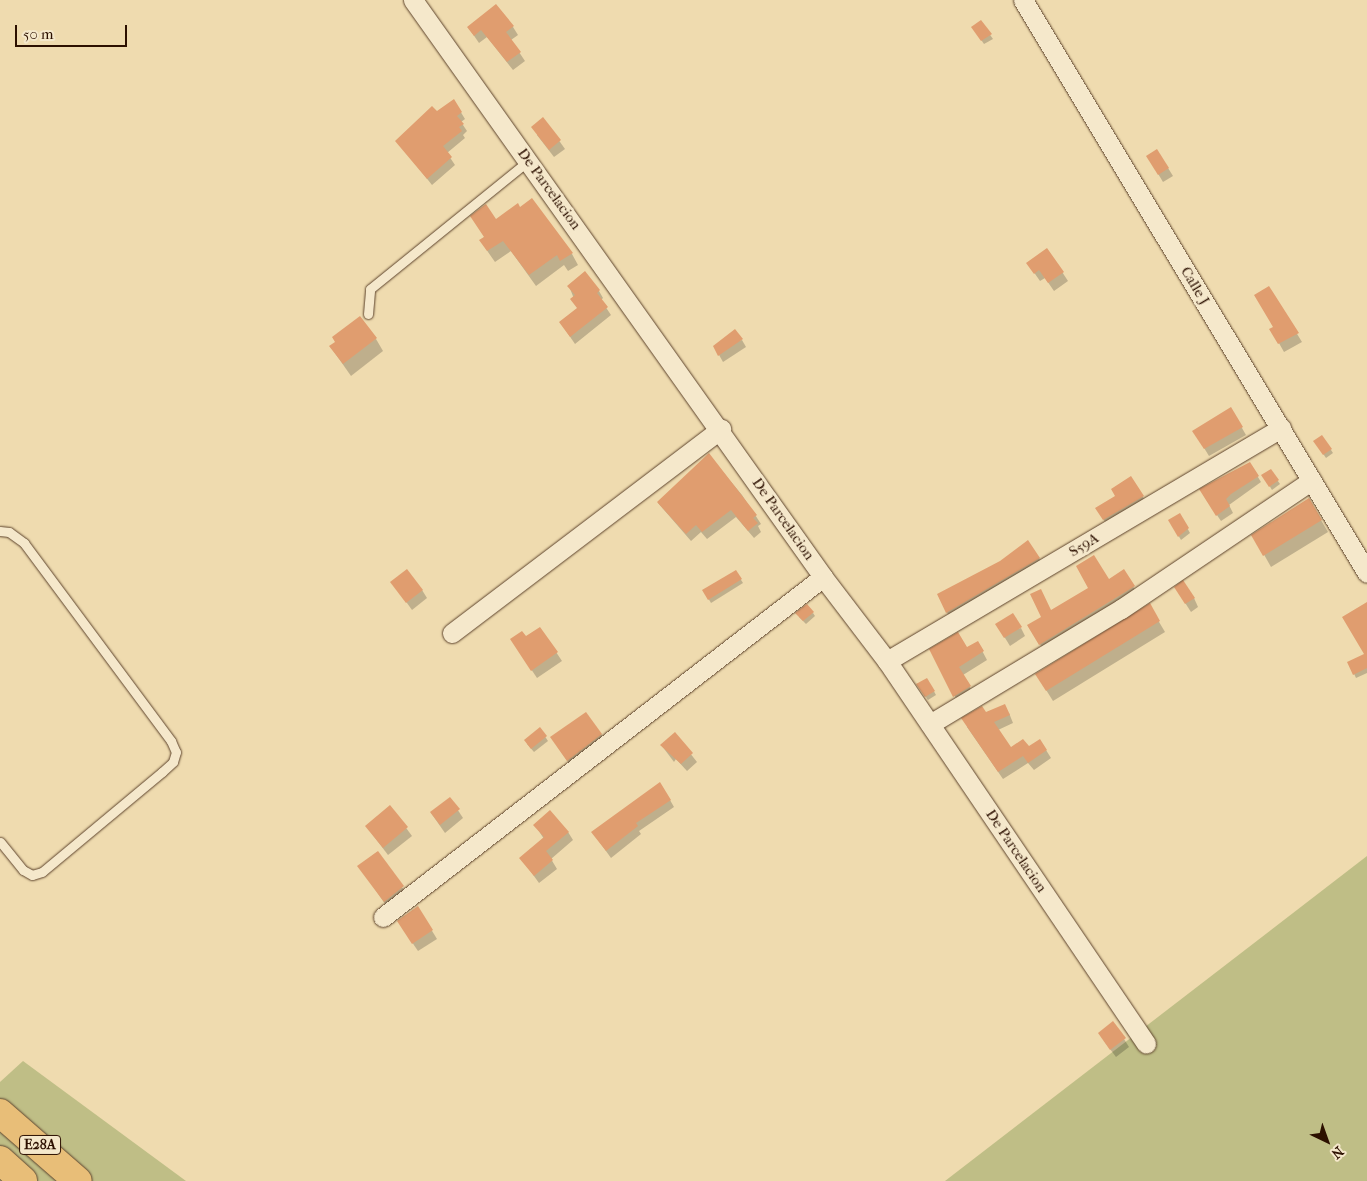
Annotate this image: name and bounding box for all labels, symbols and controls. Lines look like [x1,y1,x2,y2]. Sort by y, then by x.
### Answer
scale bar [18,15,130,47]
text: 50 m [23,25,53,43]
street label: De Parcelacion [513,145,585,233]
street label: Calle J [1177,264,1213,308]
street label: De Parcelacion [748,474,818,564]
street label: S59A [1066,529,1102,561]
street label: De Parcelacion [982,806,1050,896]
north arrow [1302,1116,1352,1166]
road number: E28A [19,1134,61,1156]
text: N [1328,1143,1347,1162]

